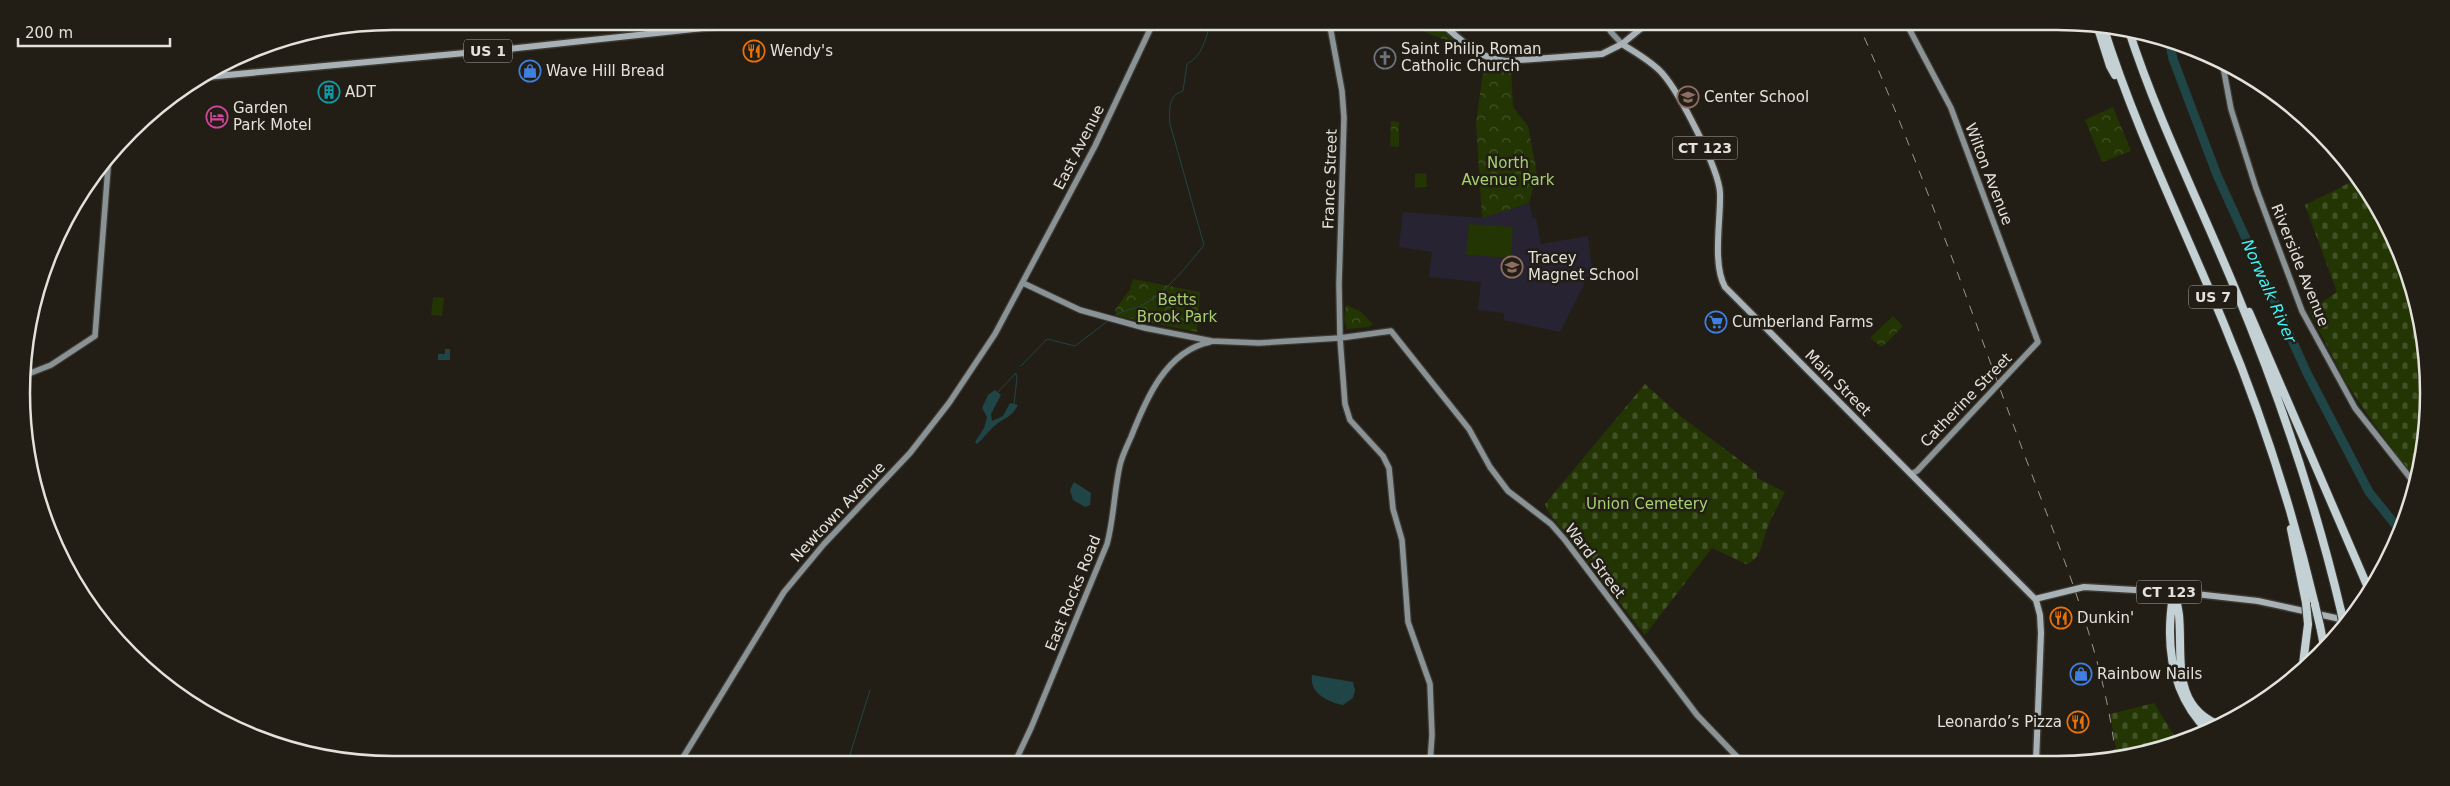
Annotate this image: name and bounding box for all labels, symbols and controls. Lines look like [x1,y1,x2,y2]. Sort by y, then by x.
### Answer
scale bar [18,15,170,47]
text: 200 m [25,24,73,42]
restaurant icon: Wendy's [742,39,766,63]
road number: US 1 [464,40,512,62]
place label: Saint Philip Roman Catholic Church [1401,40,1542,75]
place label: Wendy's [770,42,833,60]
church icon: Saint Philip Roman Catholic Church [1373,46,1397,70]
shop icon: Wave Hill Bread [518,59,542,83]
place label: Wave Hill Bread [546,62,665,80]
building icon: ADT [317,80,341,104]
place label: ADT [345,83,377,101]
school or university icon: Center School [1676,85,1700,109]
place label: Center School [1704,88,1809,106]
place label: Garden Park Motel [233,99,312,134]
street label: East Avenue [1050,102,1108,192]
hotel icon: Garden Park Motel [205,105,229,129]
street label: Wilton Avenue [1961,120,2017,228]
street label: France Street [1319,128,1341,229]
road number: CT 123 [1672,136,1738,160]
park label: North Avenue Park [1462,154,1555,189]
street label: Riverside Avenue [2267,201,2333,329]
water label: Norwalk River [2238,236,2301,347]
place label: Tracey Magnet School [1527,249,1639,284]
school or university icon: Tracey Magnet School [1500,255,1524,279]
road number: US 7 [2189,286,2237,308]
park label: Betts Brook Park [1137,291,1217,326]
supermarket icon: Cumberland Farms [1704,310,1728,334]
place label: Cumberland Farms [1732,313,1874,331]
street label: Main Street [1801,346,1875,420]
street label: Catherine Street [1917,349,2016,451]
street label: Newtown Avenue [787,458,889,566]
park label: Union Cemetery [1586,495,1708,513]
street label: Ward Street [1561,520,1629,602]
street label: East Rocks Road [1042,533,1104,653]
road number: CT 123 [2136,580,2202,604]
restaurant icon: Dunkin' [2049,606,2073,630]
place label: Dunkin' [2077,609,2134,627]
shop icon: Rainbow Nails [2069,662,2093,686]
place label: Rainbow Nails [2097,665,2202,683]
restaurant icon: Leonardo’s Pizza [2066,710,2090,734]
place label: Leonardo’s Pizza [1937,713,2062,731]

